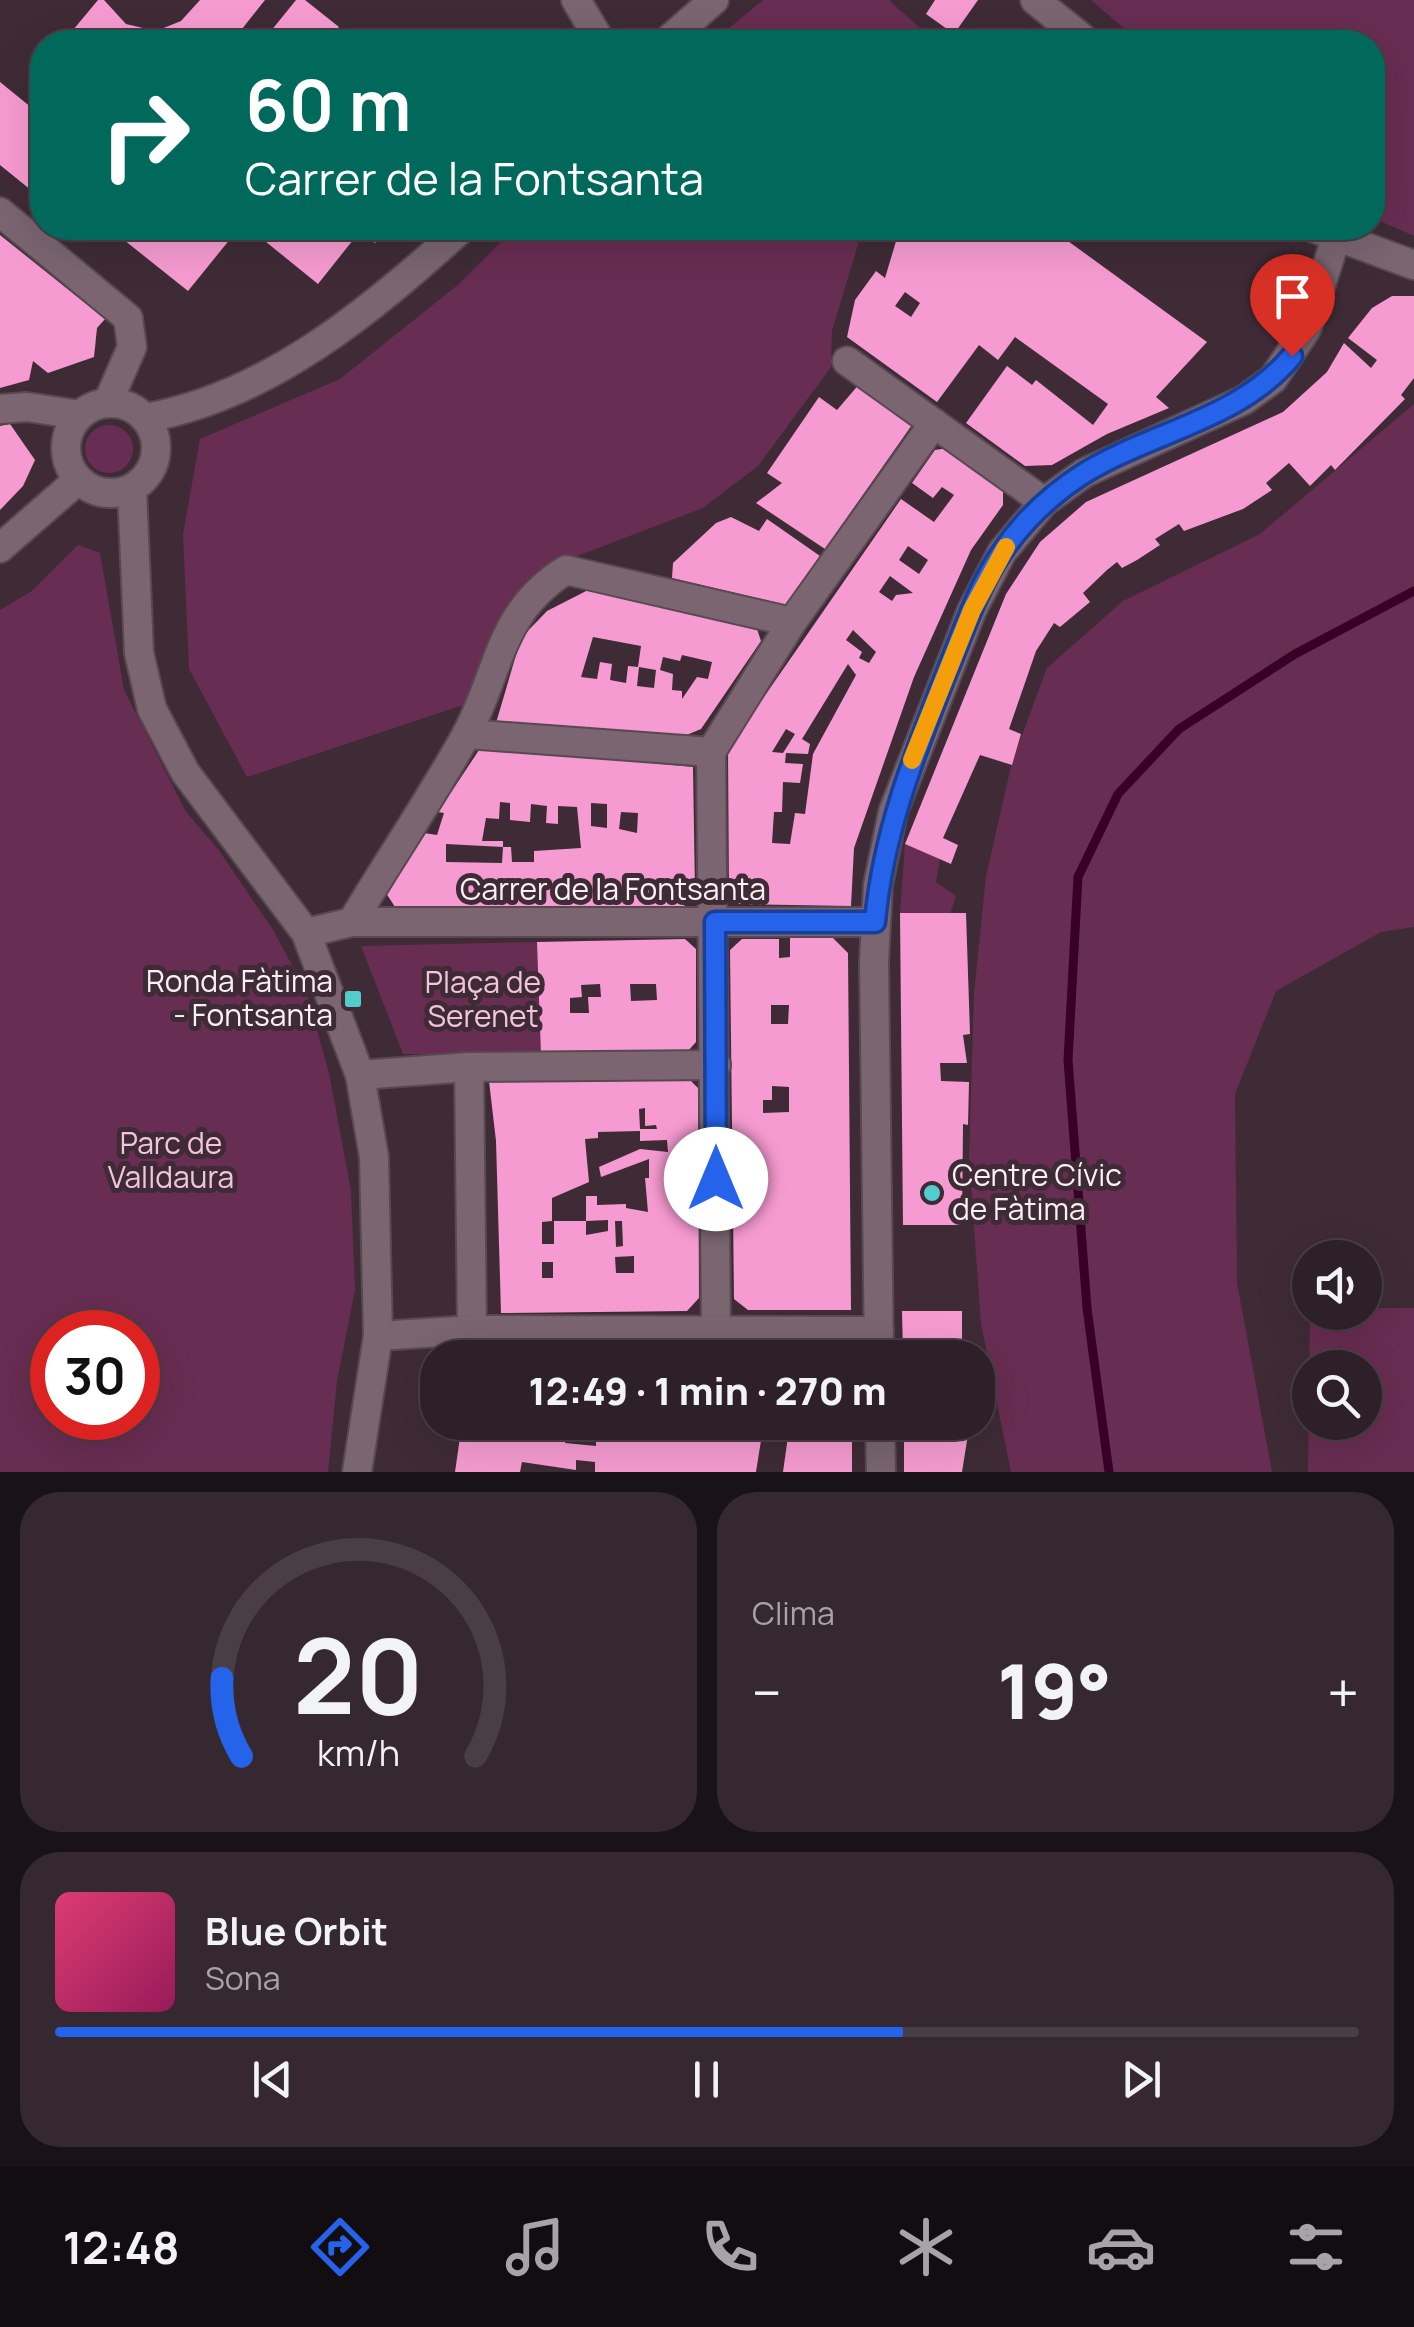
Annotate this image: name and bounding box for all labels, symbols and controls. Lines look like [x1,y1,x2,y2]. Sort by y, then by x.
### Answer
text: 60 m [245,56,412,152]
icon: right [80,70,210,200]
text: Carrer de la Fontsanta [245,147,704,209]
pin [1250,254,1335,357]
icon: arrive [1265,269,1320,324]
street label: Carrer de la Fontsanta [460,868,766,909]
place label: Ronda Fàtima - Fontsanta [146,960,333,1035]
park label: Plaça de Serenet [425,961,541,1036]
marker: Ronda Fàtima - Fontsanta [342,988,364,1010]
park label: Parc de Valldaura [108,1122,234,1197]
position arrow [664,1127,768,1231]
place label: Centre Cívic de Fàtima [952,1154,1122,1229]
marker: Centre Cívic de Fàtima [921,1182,943,1204]
map controls [1292,1240,1382,1440]
button: sound [1292,1240,1382,1330]
speed limit sign: 30 [30,1310,160,1440]
button: search [1292,1350,1382,1440]
text: 12:49 · 1 min · 270 m [528,1364,887,1416]
text: Clima [752,1591,835,1635]
text: 20 [293,1603,424,1745]
text: 19° [997,1639,1112,1742]
text: − [752,1654,782,1730]
text: + [1327,1654,1359,1730]
text: km/h [317,1728,400,1777]
text: Blue Orbit [205,1904,388,1956]
text: Sona [205,1956,280,2000]
icon: previous [245,2052,300,2107]
icon: pause [679,2052,734,2107]
icon: next [1114,2052,1169,2107]
icon: directions [305,2212,375,2282]
icon: music [500,2212,570,2282]
icon: phone [695,2212,765,2282]
icon: climate [891,2212,961,2282]
icon: car [1086,2212,1156,2282]
icon: filters [1281,2212,1351,2282]
text: 12:48 [63,2216,180,2278]

